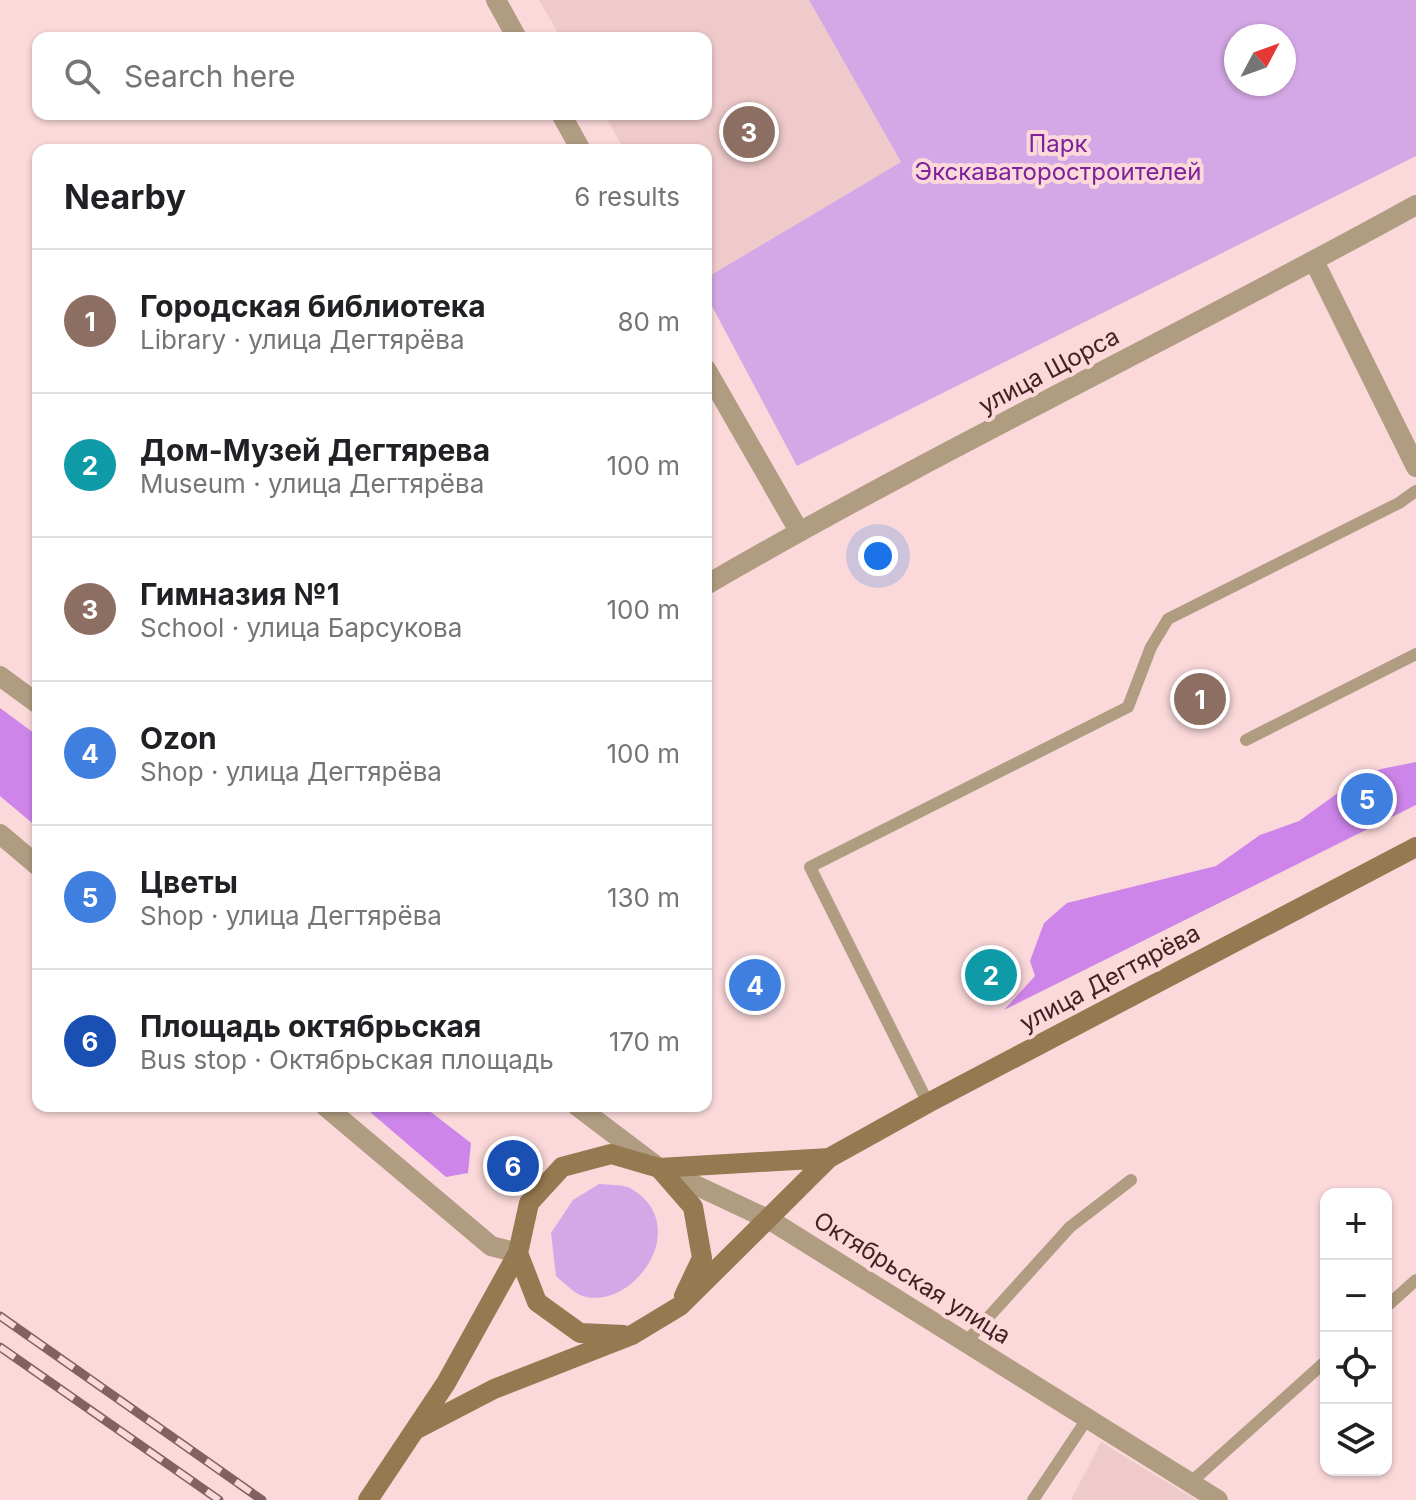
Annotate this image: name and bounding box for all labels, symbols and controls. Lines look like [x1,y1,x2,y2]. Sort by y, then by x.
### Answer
north arrow [1224,24,1296,96]
search box [32,32,712,120]
icon: search [60,54,104,98]
text: Search here [124,58,296,94]
pin: 3 [723,102,775,162]
park label: Парк Экскаваторостроителей [915,129,1201,186]
text: Nearby [64,176,186,217]
text: 6 results [574,181,680,212]
text: Городская библиотека [140,288,486,324]
text: 1 [84,306,96,337]
text: 80 m [617,306,680,337]
street label: улица Щорса [974,321,1124,420]
text: Library · улица Дегтярёва [140,324,465,355]
text: Дом-Музей Дегтярева [140,432,490,468]
text: 2 [82,450,98,481]
text: 100 m [607,450,680,481]
text: Museum · улица Дегтярёва [140,468,484,499]
your location [858,536,898,576]
text: Гимназия №1 [140,576,340,612]
text: 3 [82,594,98,625]
text: 100 m [607,594,680,625]
text: School · улица Барсукова [140,612,462,643]
pin: 1 [1174,669,1226,729]
text: Ozon [140,720,217,756]
text: 4 [81,738,99,769]
text: 100 m [607,738,680,769]
text: Shop · улица Дегтярёва [140,756,442,787]
pin: 5 [1341,769,1393,829]
text: Цветы [140,864,238,900]
text: 5 [82,882,98,913]
text: 130 m [607,882,680,913]
text: Shop · улица Дегтярёва [140,900,442,931]
street label: улица Дегтярёва [1015,918,1205,1037]
pin: 2 [965,945,1017,1005]
pin: 4 [729,955,781,1015]
text: Площадь октябрьская [140,1008,481,1044]
text: 6 [82,1026,98,1057]
text: 170 m [609,1026,680,1057]
text: Bus stop · Октябрьская площадь [140,1044,554,1075]
pin: 6 [487,1136,539,1196]
map controls [1320,1188,1392,1476]
button: + [1320,1188,1392,1260]
street label: Октябрьская улица [808,1205,1016,1350]
button: − [1320,1260,1392,1332]
button: locate [1320,1332,1392,1404]
button: layers [1320,1404,1392,1476]

